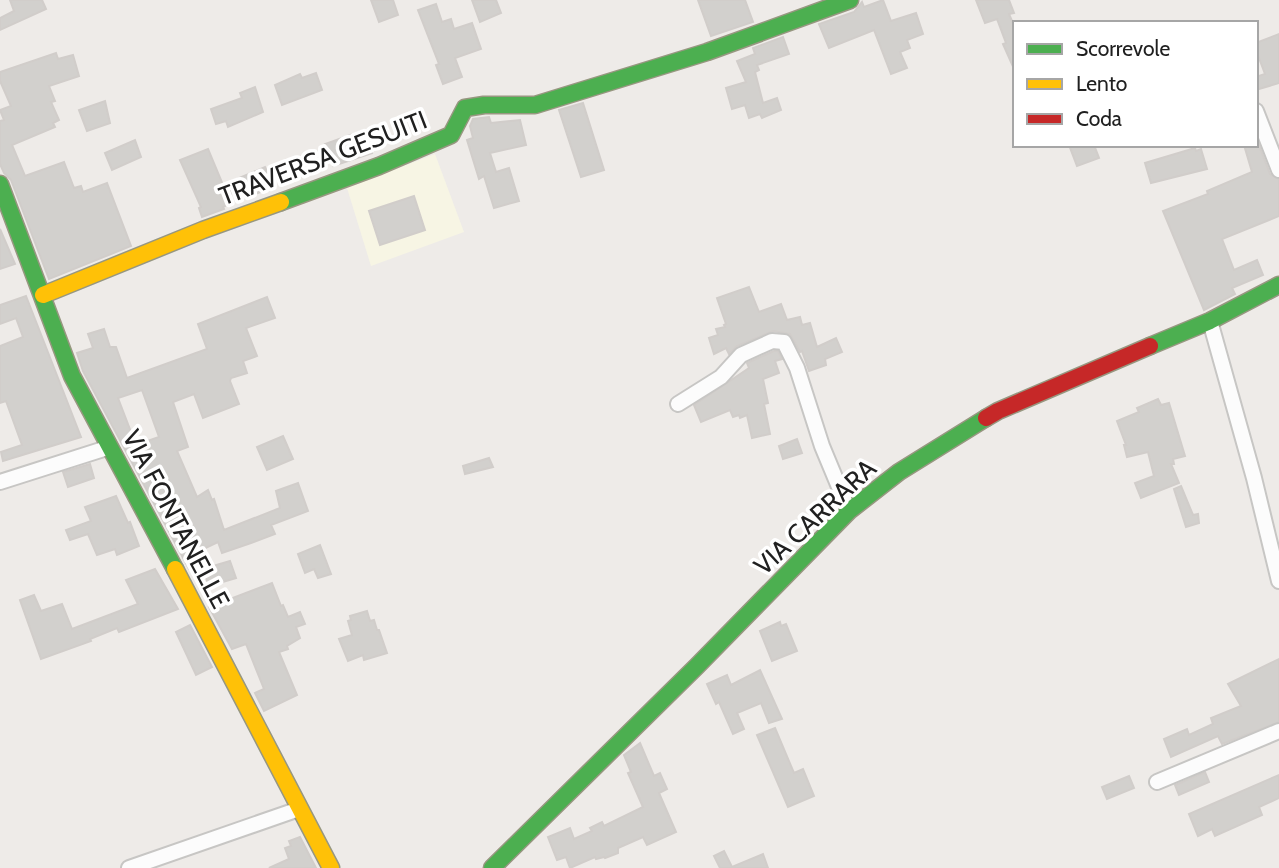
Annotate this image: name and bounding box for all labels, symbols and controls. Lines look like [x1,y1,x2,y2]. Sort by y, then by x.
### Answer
legend [1013,21,1258,147]
text: Scorrevole [1076,36,1170,61]
text: Lento [1076,71,1127,96]
street label: TRAVERSA GESUITI [214,104,432,212]
text: Coda [1076,106,1122,131]
street label: VIA FONTANELLE [115,424,237,614]
street label: VIA CARRARA [747,452,883,582]

